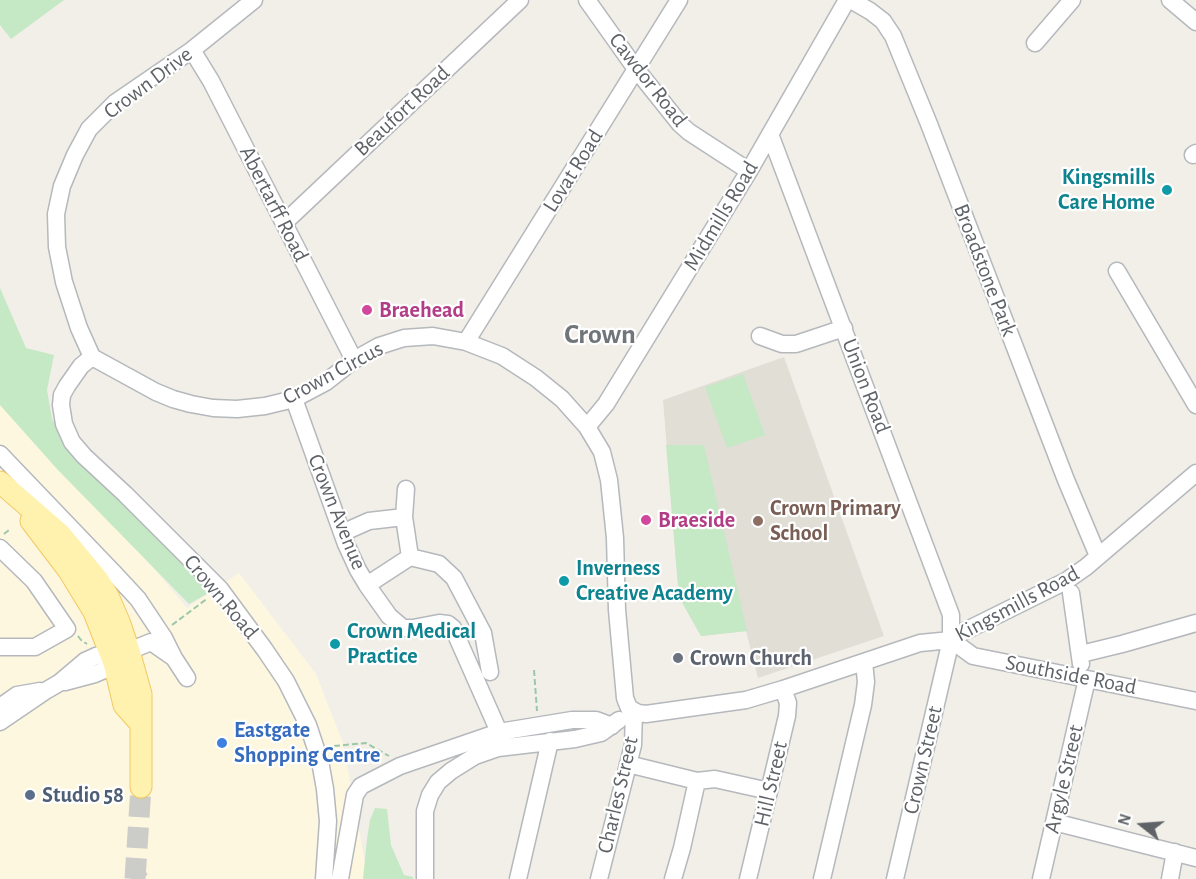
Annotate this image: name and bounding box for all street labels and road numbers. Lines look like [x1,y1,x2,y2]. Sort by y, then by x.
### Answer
street label: Cawdor Road [603,28,693,132]
street label: Crown Drive [98,41,198,125]
street label: Beaufort Road [349,60,455,162]
street label: Lovat Road [537,125,609,217]
street label: Abertarff Road [234,142,314,266]
street label: Midmills Road [678,156,764,276]
street label: Broadstone Park [948,200,1022,340]
street label: Union Road [836,335,896,437]
street label: Crown Circus [278,336,388,410]
street label: Crown Avenue [302,450,372,574]
street label: Crown Road [178,549,264,645]
street label: Kingsmills Road [950,560,1084,648]
street label: Southside Road [1003,649,1139,701]
street label: Crown Street [898,703,948,817]
street label: Argyle Street [1039,722,1089,836]
street label: Charles Street [592,734,644,856]
street label: Hill Street [748,739,794,829]

